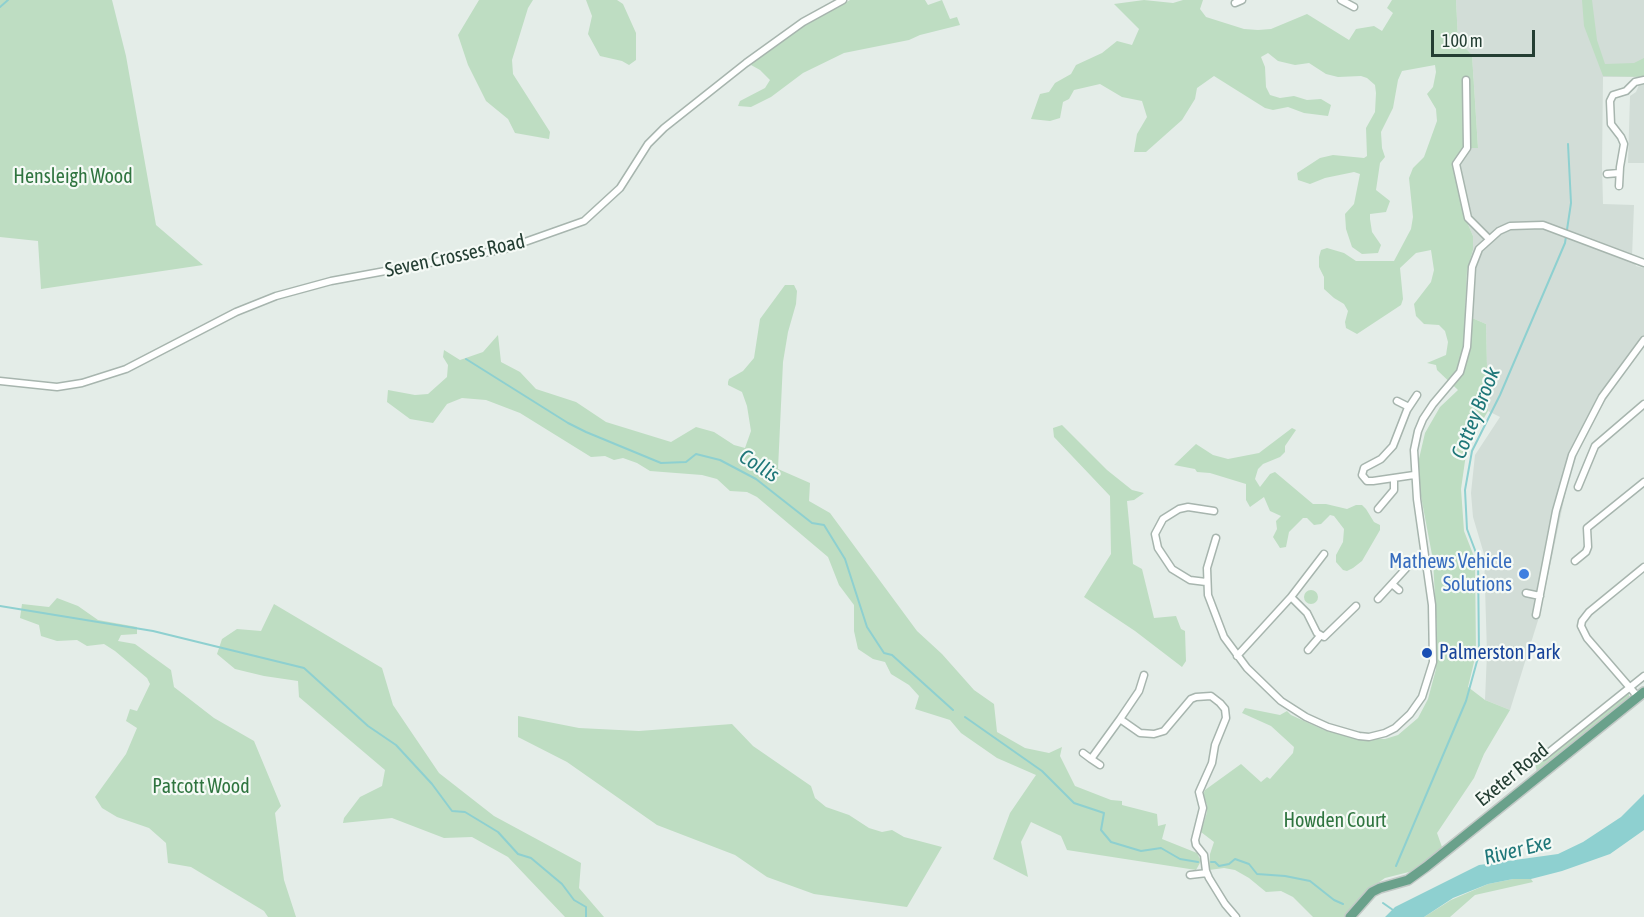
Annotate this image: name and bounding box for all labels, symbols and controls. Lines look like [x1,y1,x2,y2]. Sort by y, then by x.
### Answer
scale bar [1434,18,1538,56]
text: 100 m [1442,30,1483,51]
park label: Hensleigh Wood [13,165,133,189]
street label: Seven Crosses Road [383,229,527,283]
water label: Cottey Brook [1446,364,1506,462]
water label: Collis [734,444,784,488]
place label: Mathews Vehicle Solutions [1389,550,1512,597]
marker: Mathews Vehicle Solutions [1517,567,1531,581]
place label: Palmerston Park [1439,641,1560,665]
marker: Palmerston Park [1420,646,1434,660]
street label: Exeter Road [1471,738,1553,812]
park label: Patcott Wood [152,775,250,799]
park label: Howden Court [1283,809,1387,833]
water label: River Exe [1481,829,1555,871]

